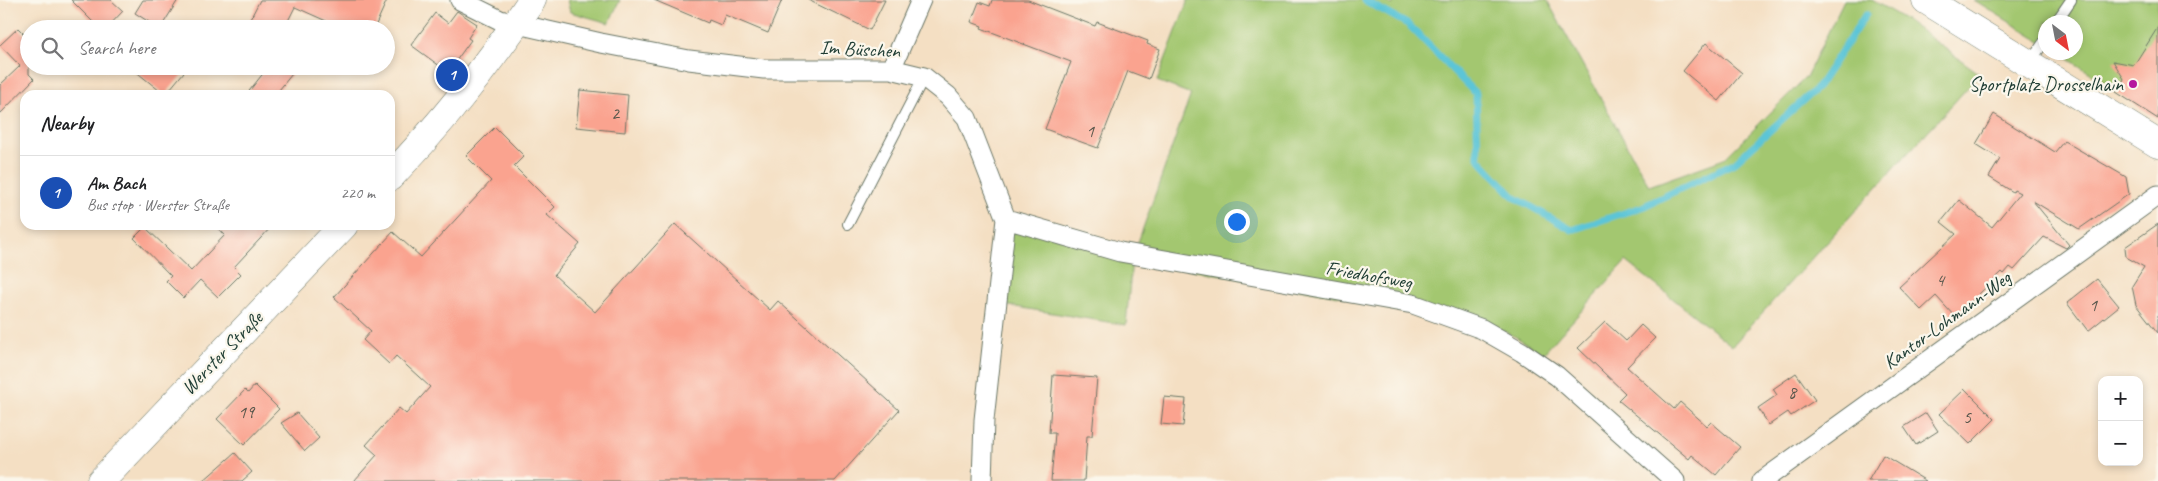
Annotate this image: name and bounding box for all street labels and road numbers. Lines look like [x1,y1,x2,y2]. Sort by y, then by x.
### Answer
street label: Im Büschen [819,34,902,64]
street label: Friedhofsweg [1324,255,1415,295]
street label: Kantor-Lohmann-Weg [1878,265,2017,375]
street label: Werster Straße [176,305,269,400]

